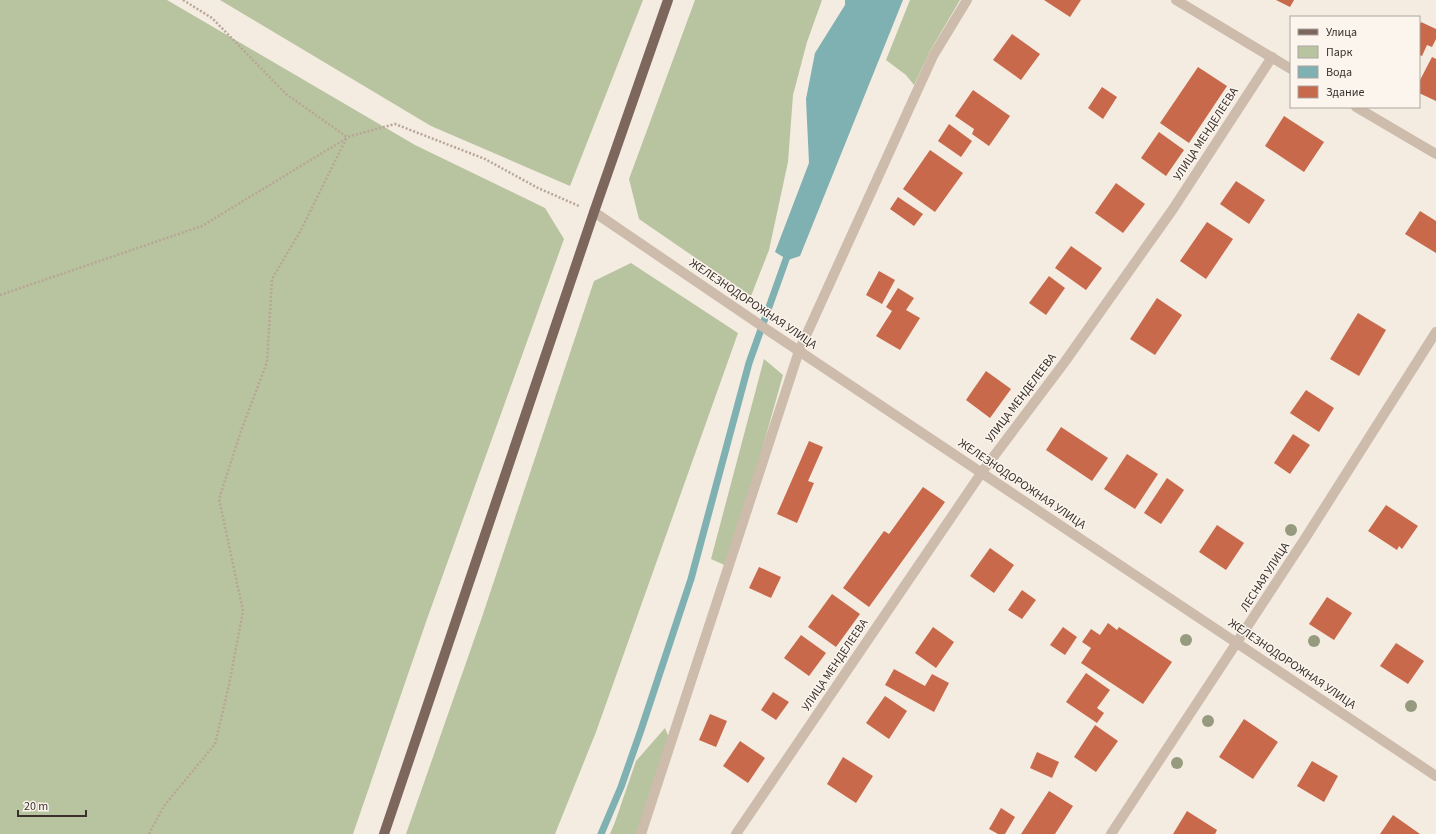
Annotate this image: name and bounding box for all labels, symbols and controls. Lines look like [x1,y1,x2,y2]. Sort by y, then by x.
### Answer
legend [1290,16,1420,108]
text: Улица [1326,24,1357,41]
text: Парк [1326,44,1352,61]
text: Вода [1326,64,1352,81]
street label: УЛИЦА МЕНДЕЛЕЕВА [1169,84,1243,184]
text: Здание [1326,84,1365,101]
street label: ЖЕЛЕЗНОДОРОЖНАЯ УЛИЦА [686,255,821,354]
street label: УЛИЦА МЕНДЕЛЕЕВА [982,349,1061,446]
street label: ЖЕЛЕЗНОДОРОЖНАЯ УЛИЦА [955,435,1090,534]
street label: ЛЕСНАЯ УЛИЦА [1236,539,1294,615]
street label: УЛИЦА МЕНДЕЛЕЕВА [798,615,873,715]
street label: ЖЕЛЕЗНОДОРОЖНАЯ УЛИЦА [1225,615,1360,714]
scale bar [18,792,86,818]
text: 20 m [24,798,48,815]

